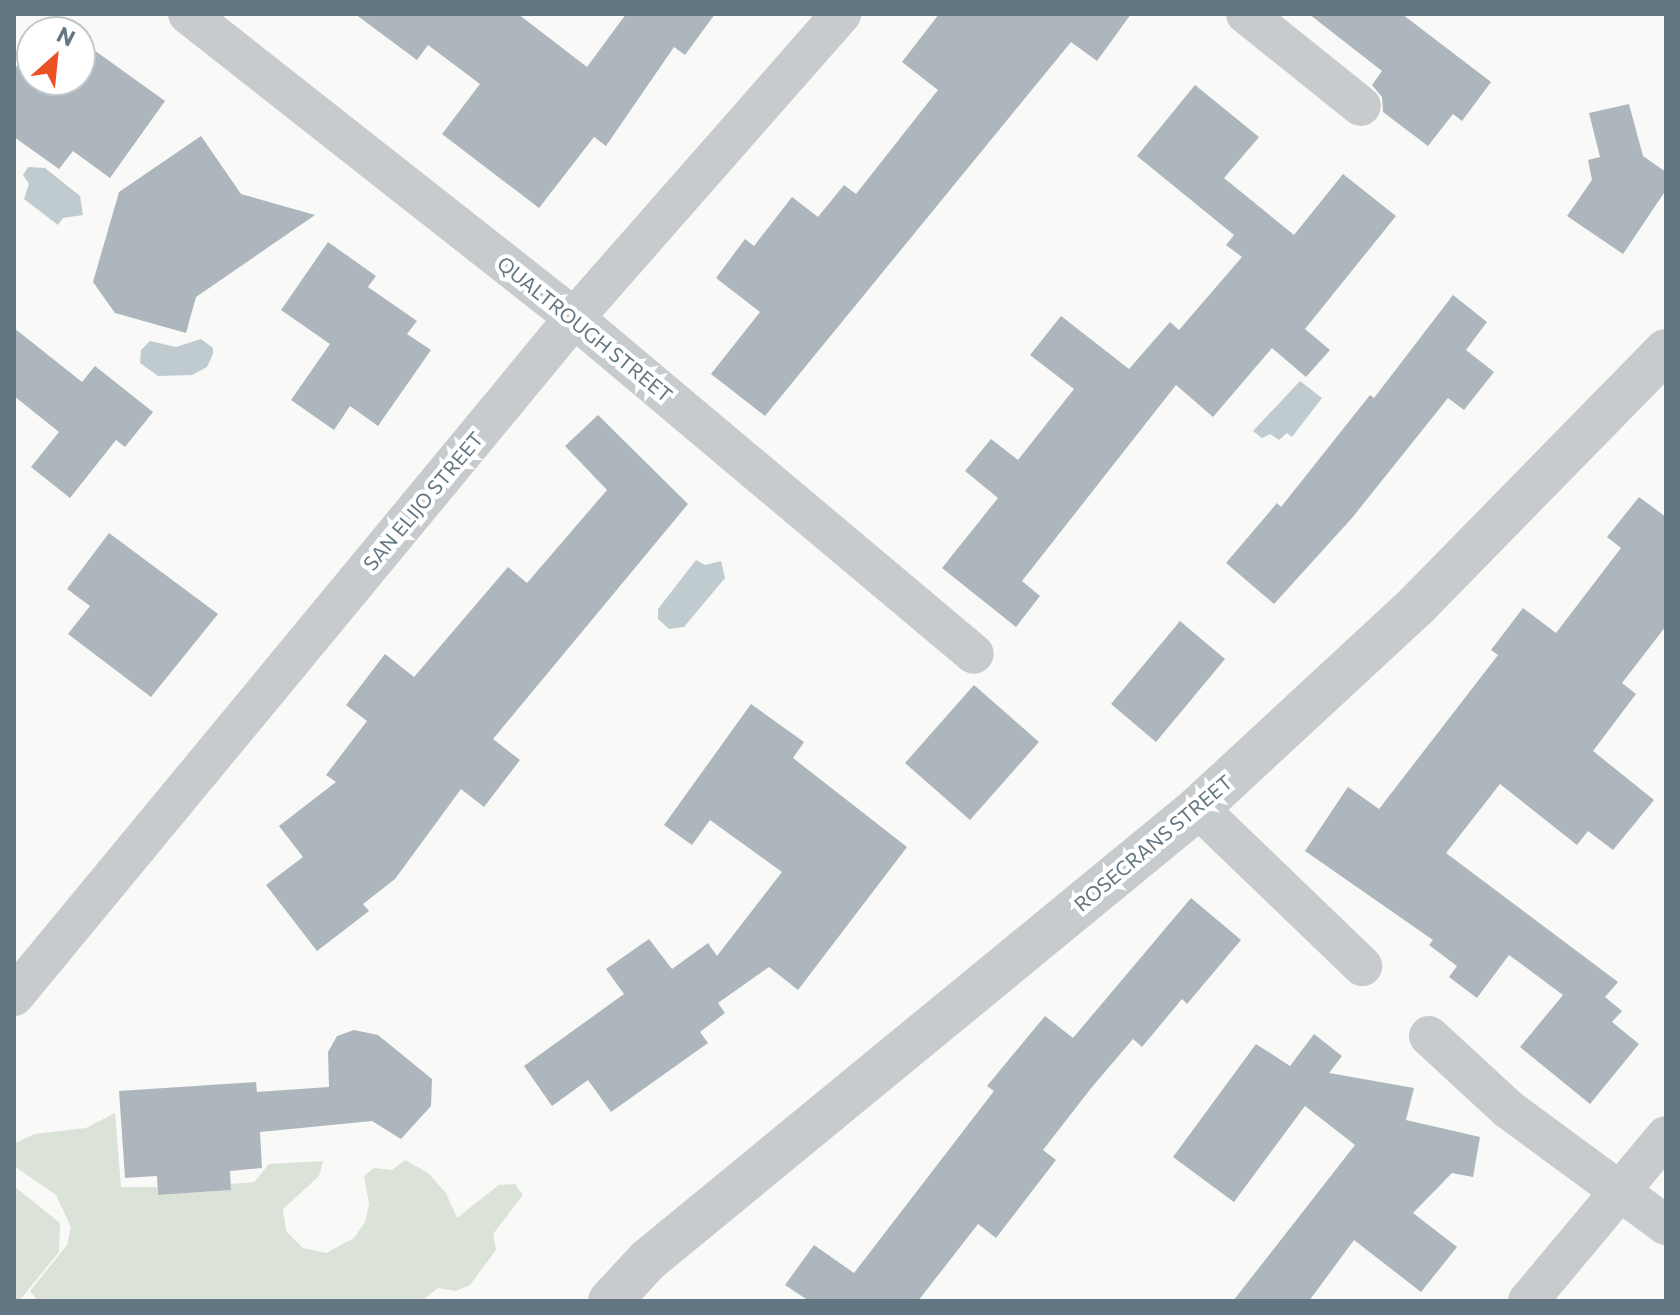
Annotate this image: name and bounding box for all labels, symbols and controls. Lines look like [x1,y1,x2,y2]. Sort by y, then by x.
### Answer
north arrow [16,16,96,96]
text: N [53,20,80,52]
street label: QUALTROUGH STREET [493,251,677,407]
street label: SAN ELIJO STREET [358,427,488,575]
street label: ROSECRANS STREET [1069,770,1237,916]

